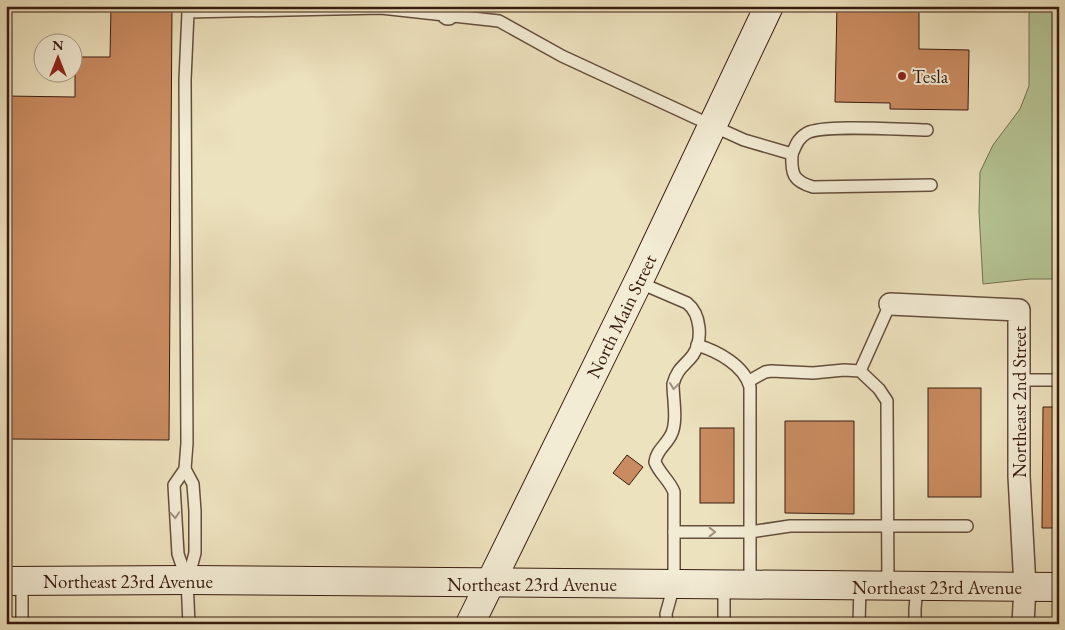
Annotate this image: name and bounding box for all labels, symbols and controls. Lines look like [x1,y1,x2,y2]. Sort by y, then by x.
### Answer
north arrow [32,32,82,82]
text: N [52,36,64,54]
place label: Tesla [912,64,949,89]
marker: Tesla [896,70,908,82]
street label: North Main Street [581,250,662,382]
street label: Northeast 2nd Street [1007,326,1032,478]
one-way arrow [669,383,680,391]
one-way arrow [170,511,181,519]
one-way arrow [709,527,717,537]
street label: Northeast 23rd Avenue [43,569,213,594]
street label: Northeast 23rd Avenue [447,572,617,597]
street label: Northeast 23rd Avenue [852,575,1022,600]

